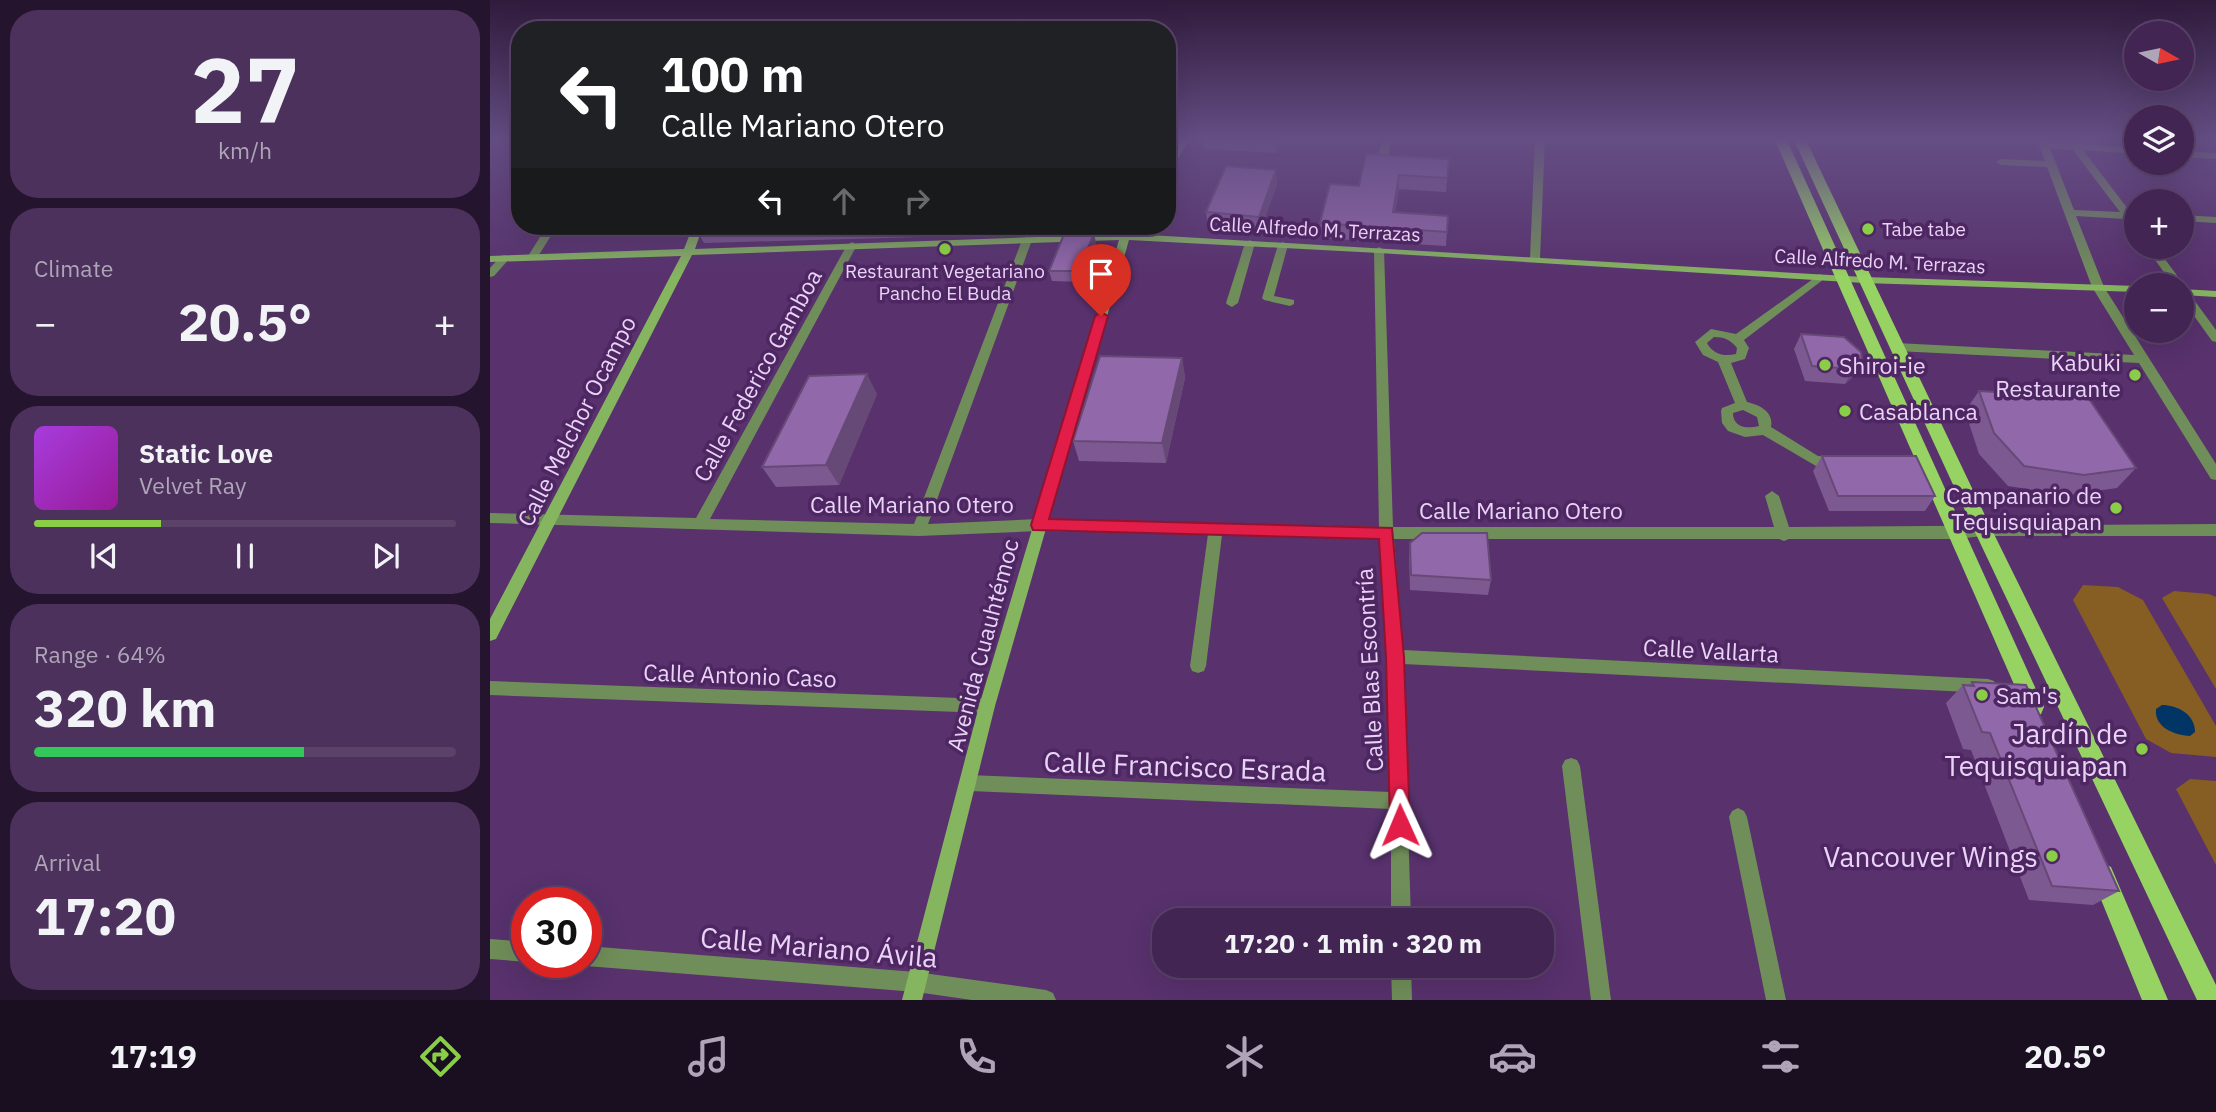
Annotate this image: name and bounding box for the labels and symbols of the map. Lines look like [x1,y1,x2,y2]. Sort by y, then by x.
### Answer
north arrow [2124,21,2194,91]
street label: Calle Alfredo M. Terrazas [1209,211,1421,247]
place label: Tabe tabe [1882,217,1966,241]
marker: Tabe tabe [1860,221,1876,237]
marker: Restaurant Vegetariano Pancho El Buda [937,241,953,257]
street label: Calle Alfredo M. Terrazas [1774,243,1986,279]
pin [1071,244,1131,316]
place label: Restaurant Vegetariano Pancho El Buda [845,259,1045,305]
street label: Calle Federico Gamboa [686,263,828,487]
street label: Calle Melchor Ocampo [510,311,642,531]
place label: Kabuki Restaurante [1995,347,2121,403]
place label: Shiroi-ie [1839,350,1926,380]
marker: Shiroi-ie [1817,357,1833,373]
marker: Kabuki Restaurante [2127,367,2143,383]
place label: Casablanca [1859,396,1978,426]
marker: Casablanca [1837,403,1853,419]
place label: Campanario de Tequisquiapan [1946,480,2102,536]
street label: Calle Mariano Otero [810,489,1014,519]
street label: Calle Mariano Otero [1419,495,1623,525]
marker: Campanario de Tequisquiapan [2108,500,2124,516]
street label: Avenida Cuauhtémoc [939,535,1025,755]
street label: Calle Blas Escontría [1349,567,1389,773]
street label: Calle Vallarta [1642,631,1780,669]
street label: Calle Antonio Caso [643,657,837,693]
place label: Sam's [1996,680,2058,710]
marker: Sam's [1974,687,1990,703]
place label: Jardín de Tequisquiapan [1944,715,2128,784]
marker: Jardín de Tequisquiapan [2134,741,2150,757]
street label: Calle Francisco Esrada [1043,743,1327,789]
position arrow [1363,788,1437,862]
place label: Vancouver Wings [1823,838,2038,875]
marker: Vancouver Wings [2044,848,2060,864]
speed limit sign: 30 [511,887,602,978]
street label: Calle Mariano Ávila [699,918,939,976]

